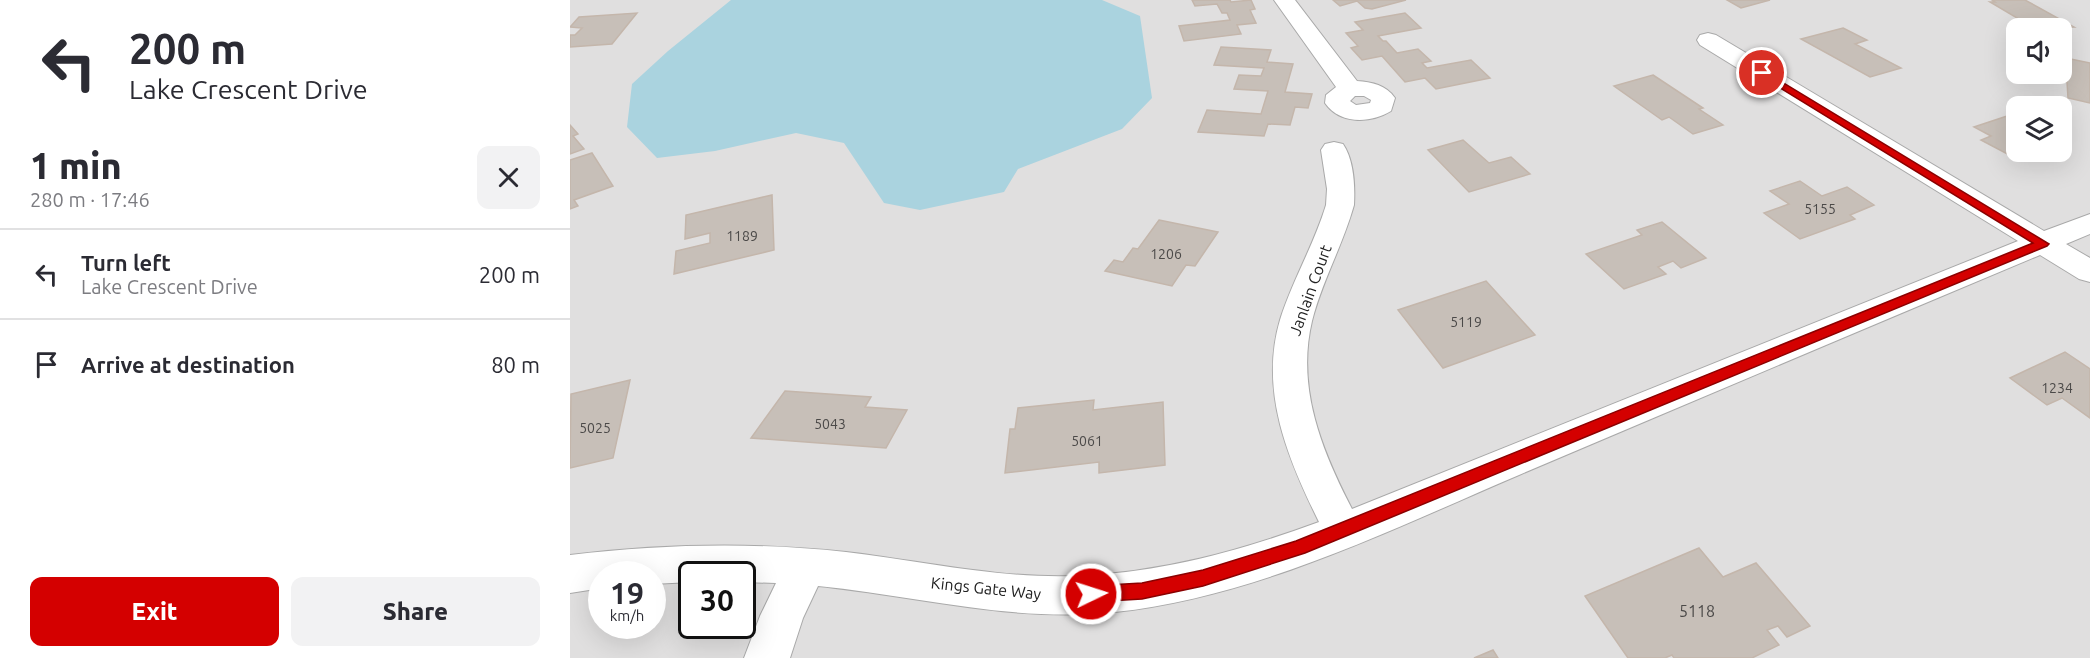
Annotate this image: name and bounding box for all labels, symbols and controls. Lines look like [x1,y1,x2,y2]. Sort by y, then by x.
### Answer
map controls [2006,18,2072,162]
button: sound [2006,18,2072,84]
icon: left [30,24,108,102]
text: 200 m [129,25,246,72]
pin [1736,47,1787,98]
icon: arrive [1745,56,1778,89]
text: Lake Crescent Drive [129,74,368,104]
button: layers [2006,96,2072,162]
text: 1 min [30,145,122,186]
button: close [477,146,540,209]
text: 280 m · 17:46 [30,188,150,211]
house number: 5155 [1804,201,1836,217]
house number: 1189 [726,228,758,244]
street label: Janlain Court [1285,242,1335,338]
house number: 1206 [1150,246,1182,262]
text: Turn left [81,250,171,275]
icon: left [30,258,63,291]
text: 200 m [479,262,540,287]
text: Lake Crescent Drive [81,275,258,298]
house number: 5119 [1450,314,1482,330]
icon: arrive [30,348,63,381]
text: Arrive at destination [81,352,295,377]
text: 80 m [491,352,540,377]
house number: 1234 [2041,380,2073,396]
house number: 5043 [814,416,846,432]
house number: 5025 [579,420,611,436]
house number: 5061 [1071,433,1103,449]
speed limit sign: 30 [678,561,756,639]
position arrow [1059,562,1123,626]
street label: Kings Gate Way [930,573,1042,603]
text: 19 [610,576,644,610]
button: Exit [30,577,279,646]
button: Share [291,577,540,646]
house number: 5118 [1679,602,1715,620]
text: km/h [610,607,644,624]

